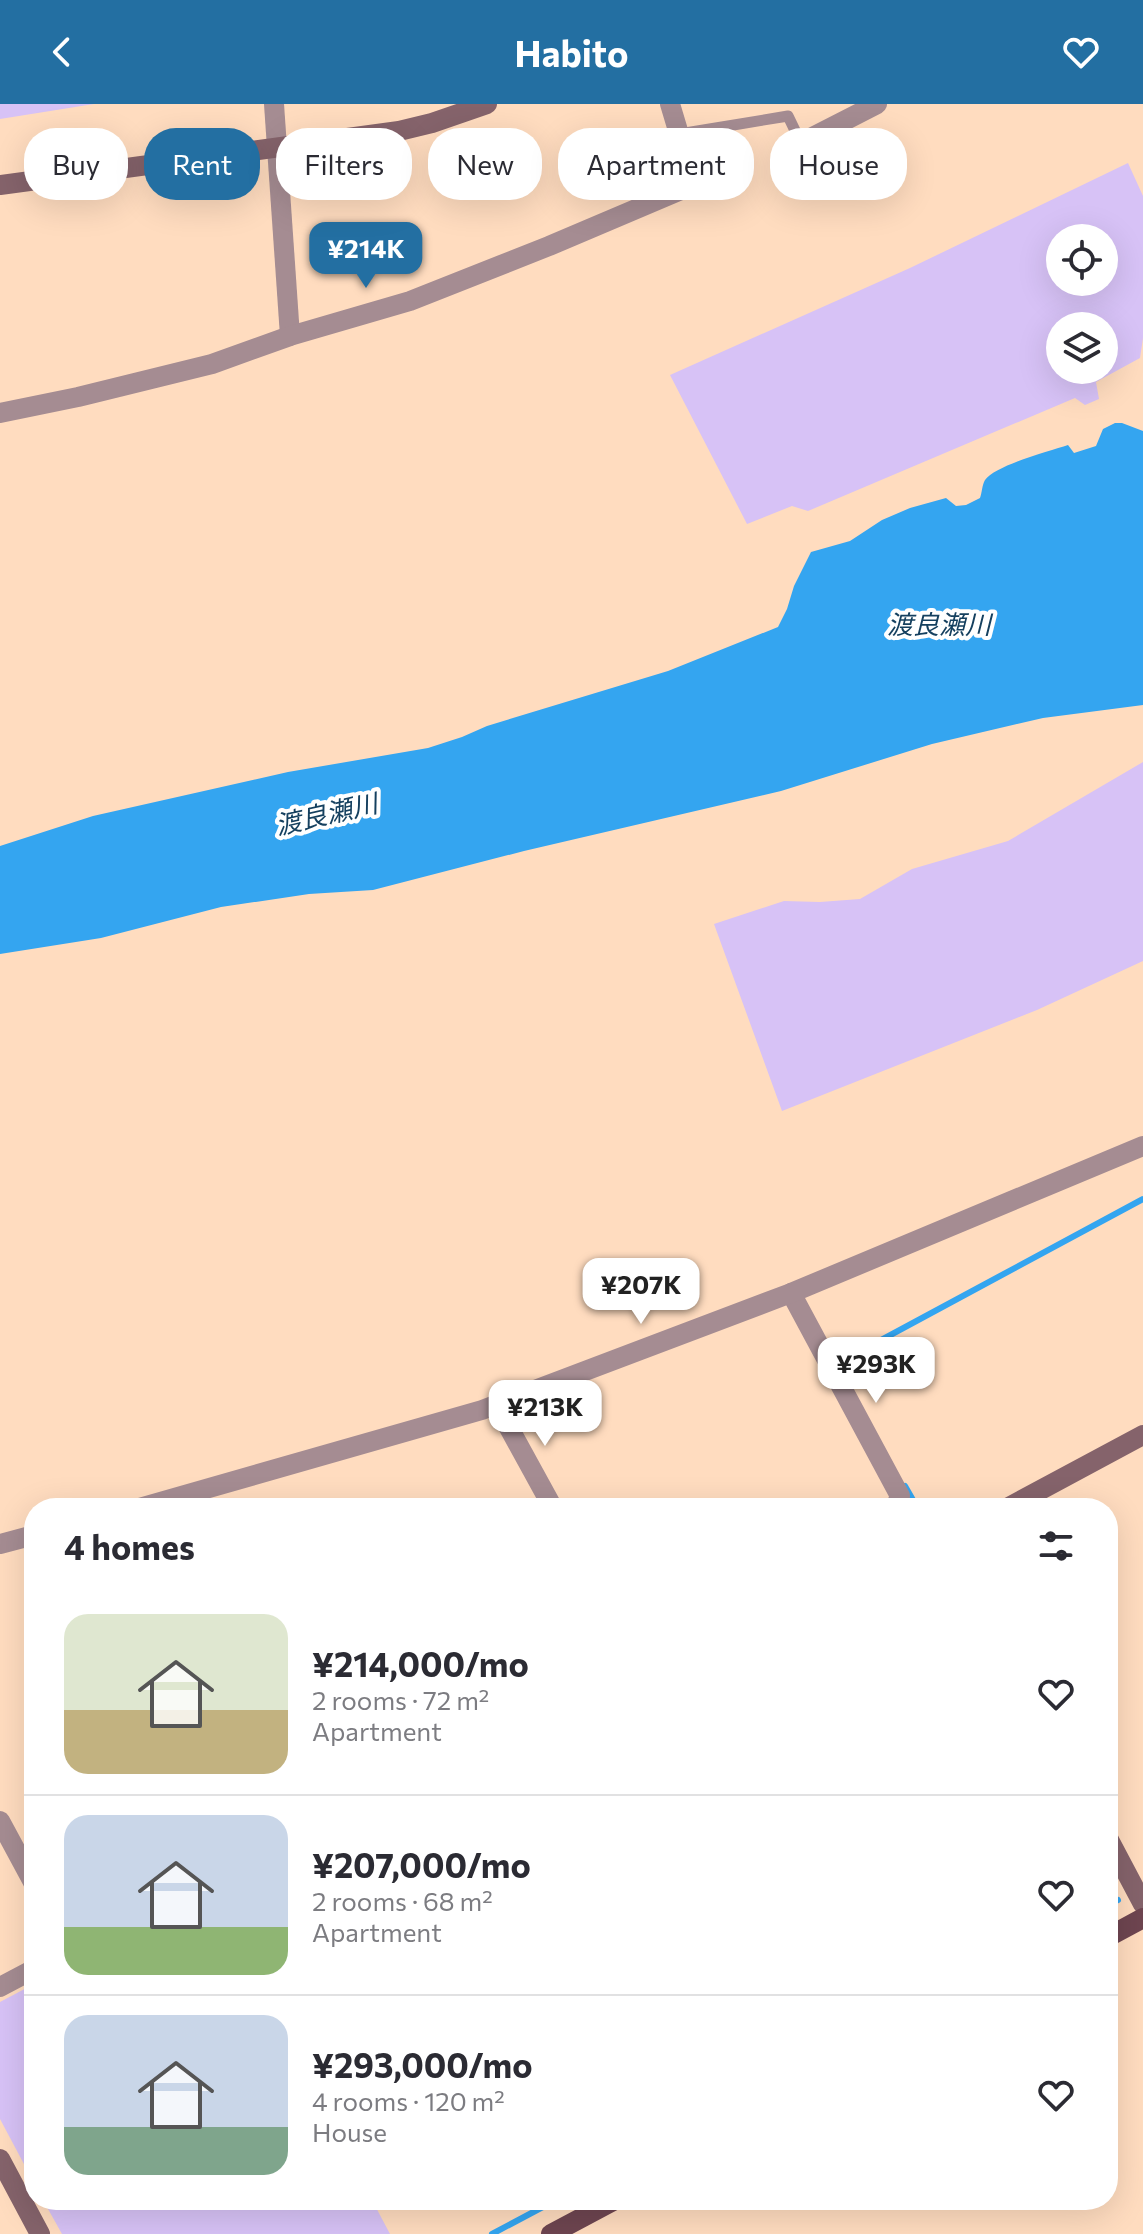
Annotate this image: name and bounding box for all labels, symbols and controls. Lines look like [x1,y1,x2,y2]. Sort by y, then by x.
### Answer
icon: back [40,30,84,74]
text: Habito [515,30,628,74]
icon: heart [1059,30,1103,74]
chip: Buy [24,128,128,200]
chip: Rent [144,128,260,200]
chip: Filters [276,128,412,200]
chip: New [428,128,542,200]
chip: Apartment [558,128,754,200]
chip: House [770,128,907,200]
pin: ¥214K [310,222,422,290]
map controls [1046,224,1118,384]
button: locate [1046,224,1118,296]
text: ¥214K [327,232,405,263]
button: layers [1046,312,1118,384]
water label: 渡良瀬川 [887,608,994,639]
water label: 渡良瀬川 [272,786,383,840]
pin: ¥207K [585,1258,697,1326]
text: ¥207K [601,1268,681,1299]
pin: ¥293K [820,1337,932,1405]
text: ¥293K [836,1347,916,1378]
pin: ¥213K [489,1380,601,1448]
text: ¥213K [507,1390,583,1421]
icon: filters [1034,1524,1078,1568]
text: 4 homes [64,1525,195,1567]
text: ¥214,000/mo [312,1642,529,1684]
icon: home [128,1646,224,1742]
icon: heart [1034,1672,1078,1716]
text: 2 rooms · 72 m² [312,1684,489,1715]
text: Apartment [312,1715,442,1746]
text: ¥207,000/mo [312,1843,531,1885]
icon: home [128,1847,224,1943]
icon: heart [1034,1873,1078,1917]
text: 2 rooms · 68 m² [312,1885,493,1916]
text: Apartment [312,1916,442,1947]
text: ¥293,000/mo [312,2043,533,2085]
icon: home [128,2047,224,2143]
icon: heart [1034,2073,1078,2117]
text: 4 rooms · 120 m² [312,2085,505,2116]
text: House [312,2116,387,2147]

